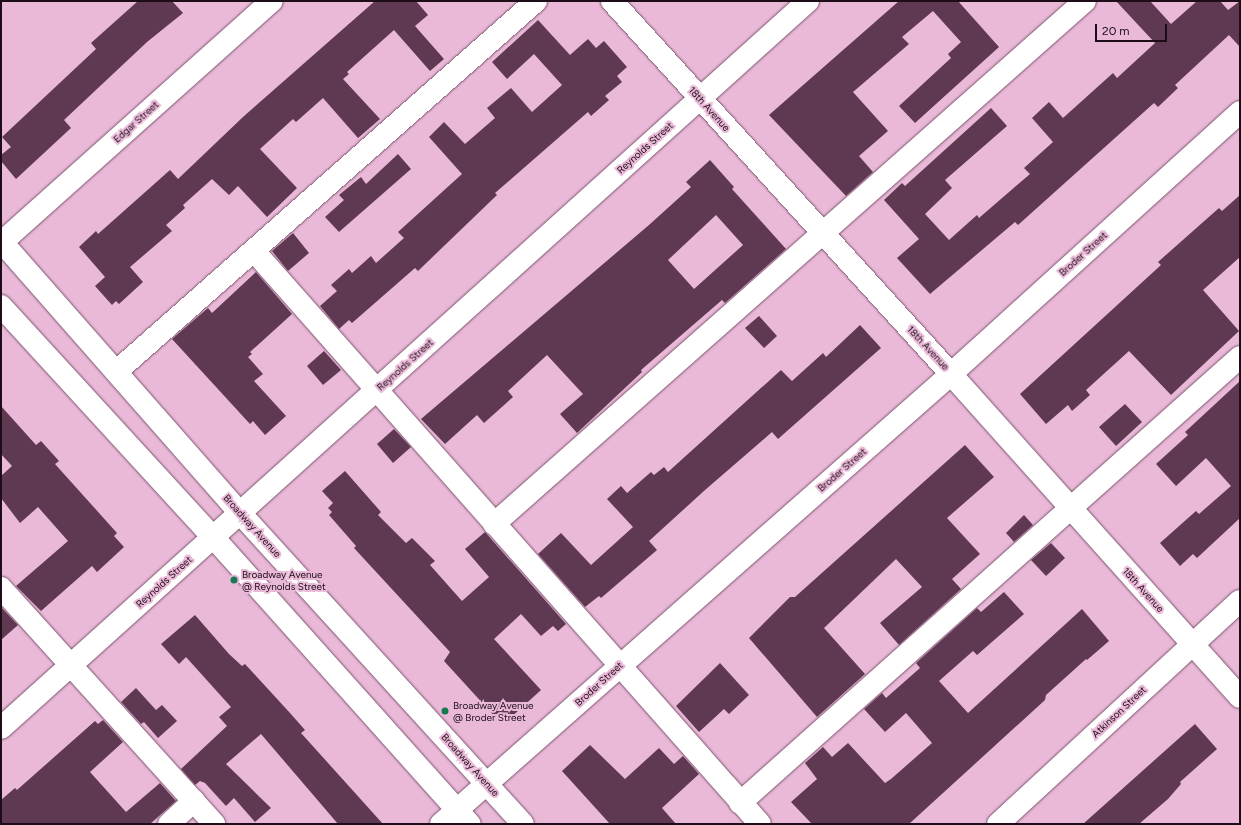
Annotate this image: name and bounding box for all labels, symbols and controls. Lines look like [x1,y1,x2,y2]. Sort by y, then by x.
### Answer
scale bar [1097,16,1169,42]
text: 20 m [1102,24,1130,38]
street label: 18th Avenue [686,84,732,134]
street label: Edgar Street [111,99,161,145]
street label: Reynolds Street [614,120,676,176]
street label: Broder Street [1057,229,1109,279]
street label: 18th Avenue [905,323,951,373]
street label: Reynolds Street [374,337,436,393]
street label: Broder Street [815,446,869,494]
street label: Broadway Avenue [221,492,283,560]
street label: Reynolds Street [133,554,195,610]
street label: 18th Avenue [1120,565,1166,615]
place label: Broadway Avenue @ Reynolds Street [242,568,326,592]
marker: Broadway Avenue @ Reynolds Street [229,575,239,585]
street label: Broder Street [573,659,625,709]
street label: Atkinson Street [1089,684,1149,740]
place label: Broadway Avenue @ Broder Street [453,699,534,722]
marker: Broadway Avenue @ Broder Street [440,706,450,716]
street label: Broadway Avenue [439,731,501,799]

